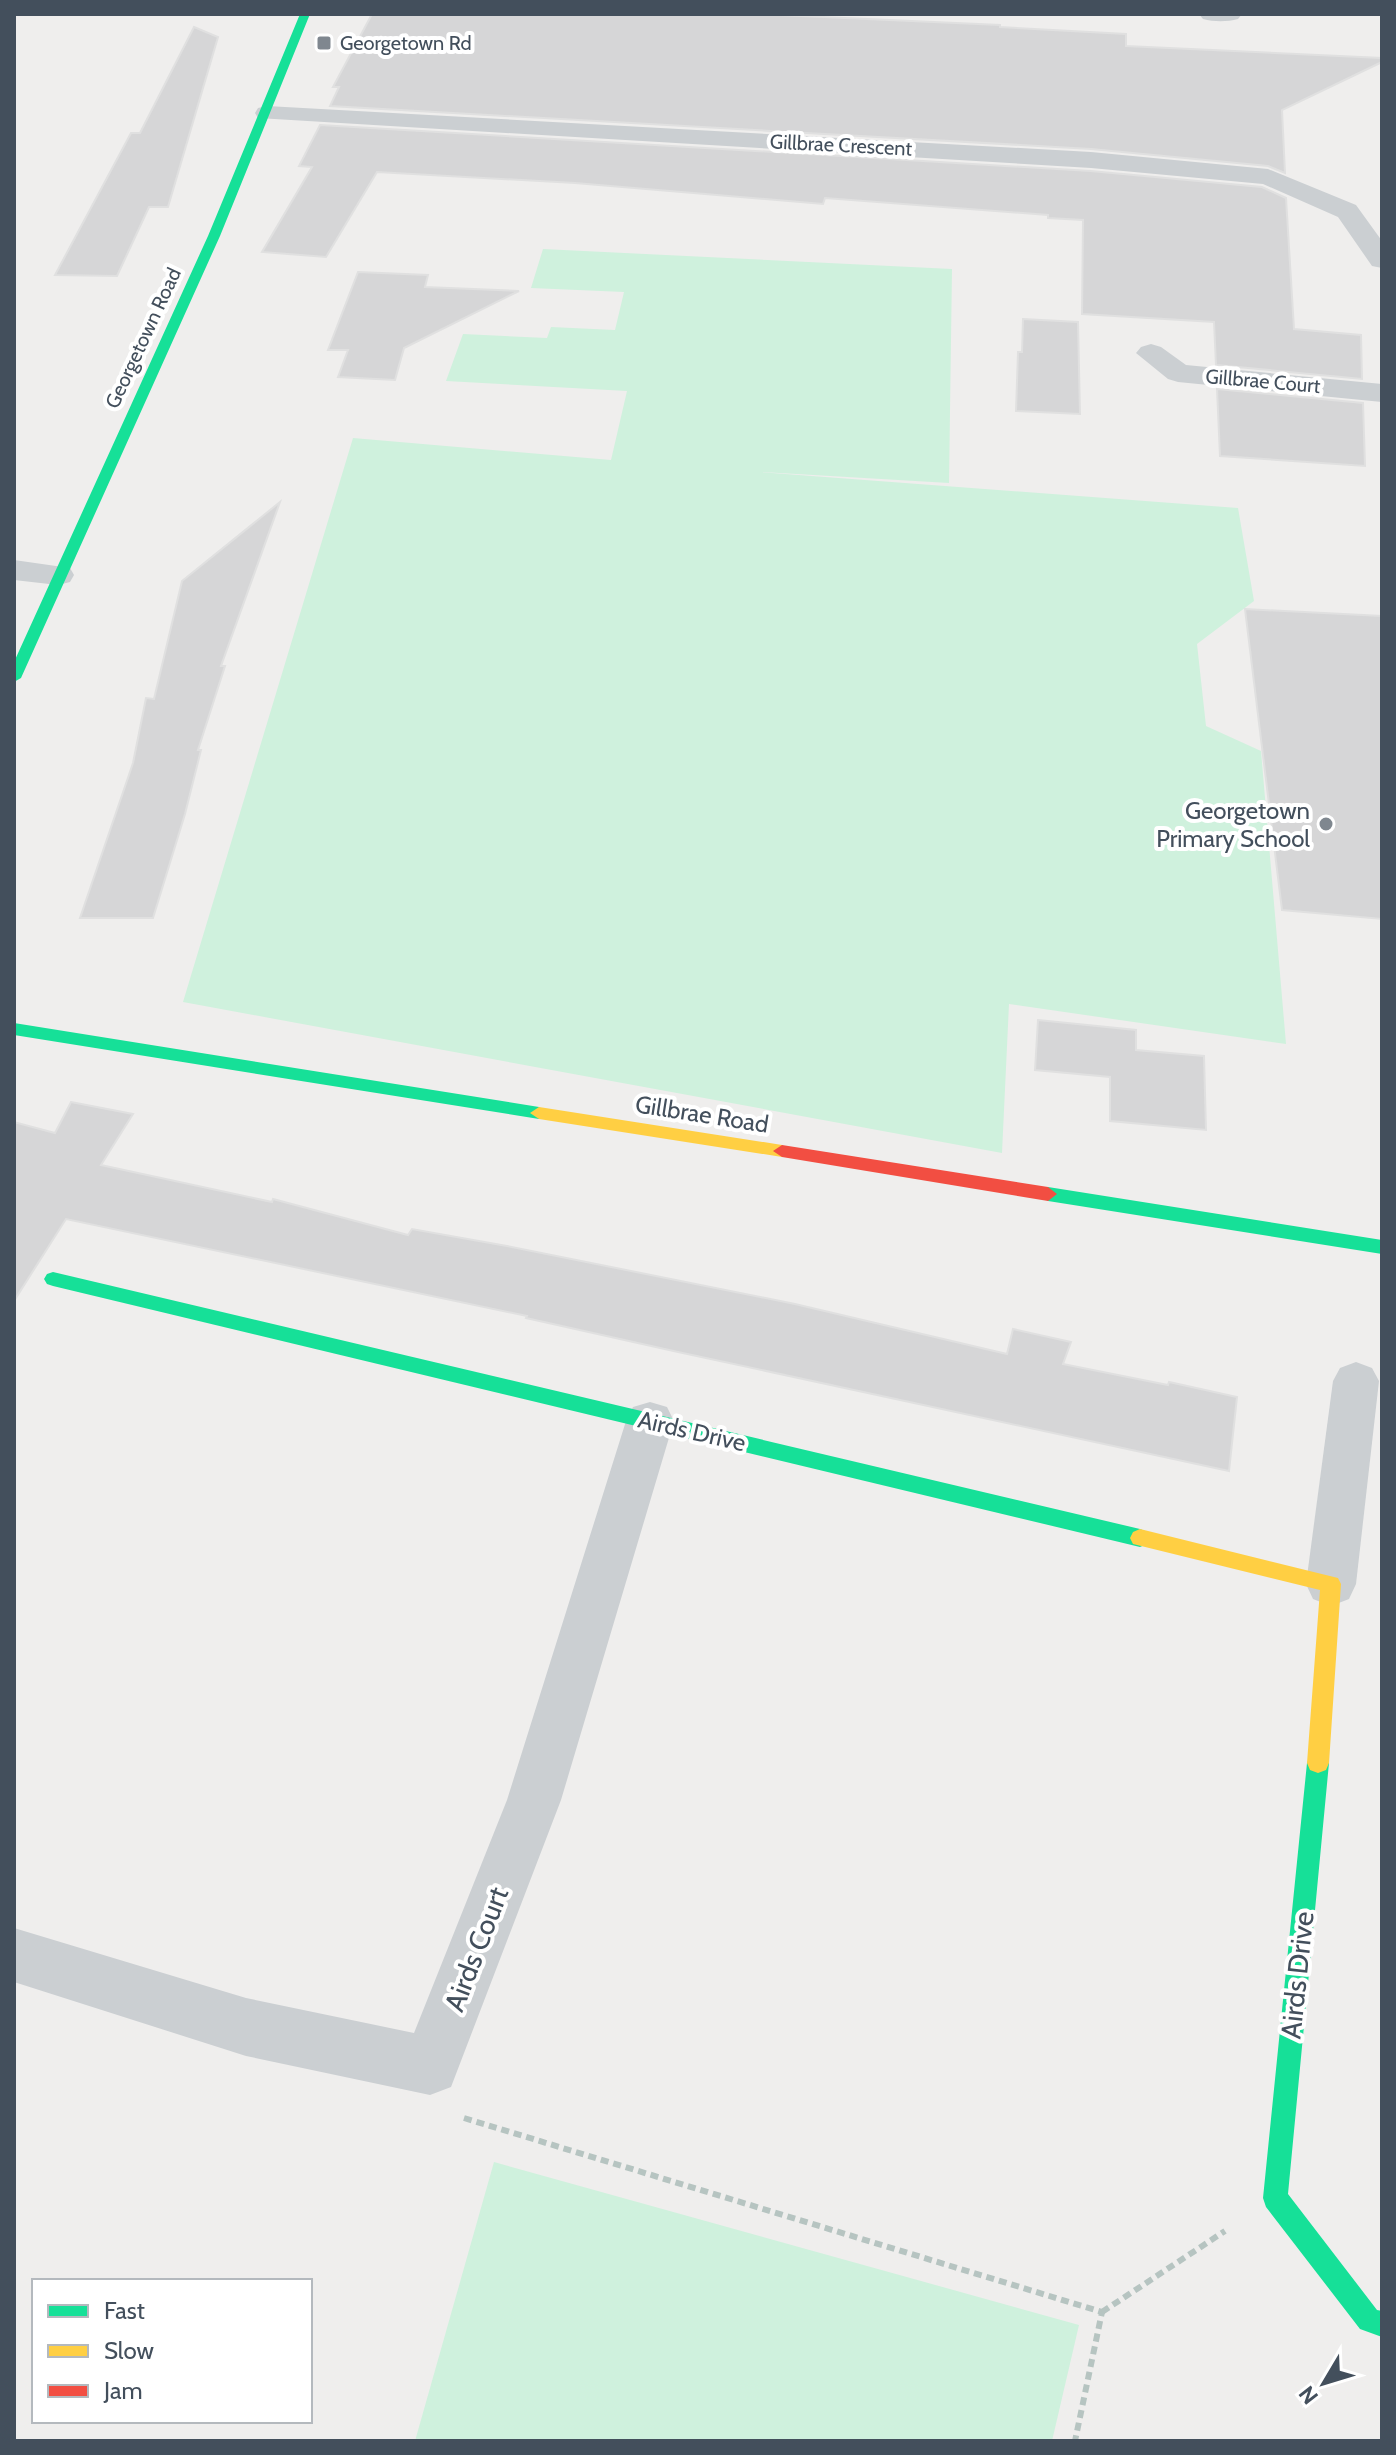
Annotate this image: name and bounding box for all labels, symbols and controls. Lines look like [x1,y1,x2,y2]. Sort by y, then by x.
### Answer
place label: Georgetown Rd [340,31,472,55]
marker: Georgetown Rd [315,34,333,52]
street label: Gillbrae Crescent [769,129,913,161]
street label: Georgetown Road [100,264,186,412]
street label: Gillbrae Court [1205,364,1322,398]
place label: Georgetown Primary School [1156,796,1310,853]
marker: Georgetown Primary School [1317,815,1335,833]
street label: Gillbrae Road [633,1089,771,1139]
street label: Airds Drive [635,1405,749,1457]
street label: Airds Court [437,1882,515,2016]
street label: Airds Drive [1273,1910,1321,2040]
legend [32,2279,312,2423]
text: Fast [104,2296,145,2325]
text: Slow [104,2336,154,2365]
north arrow [1284,2343,1364,2423]
text: Jam [103,2376,142,2405]
text: N [1293,2381,1324,2409]

